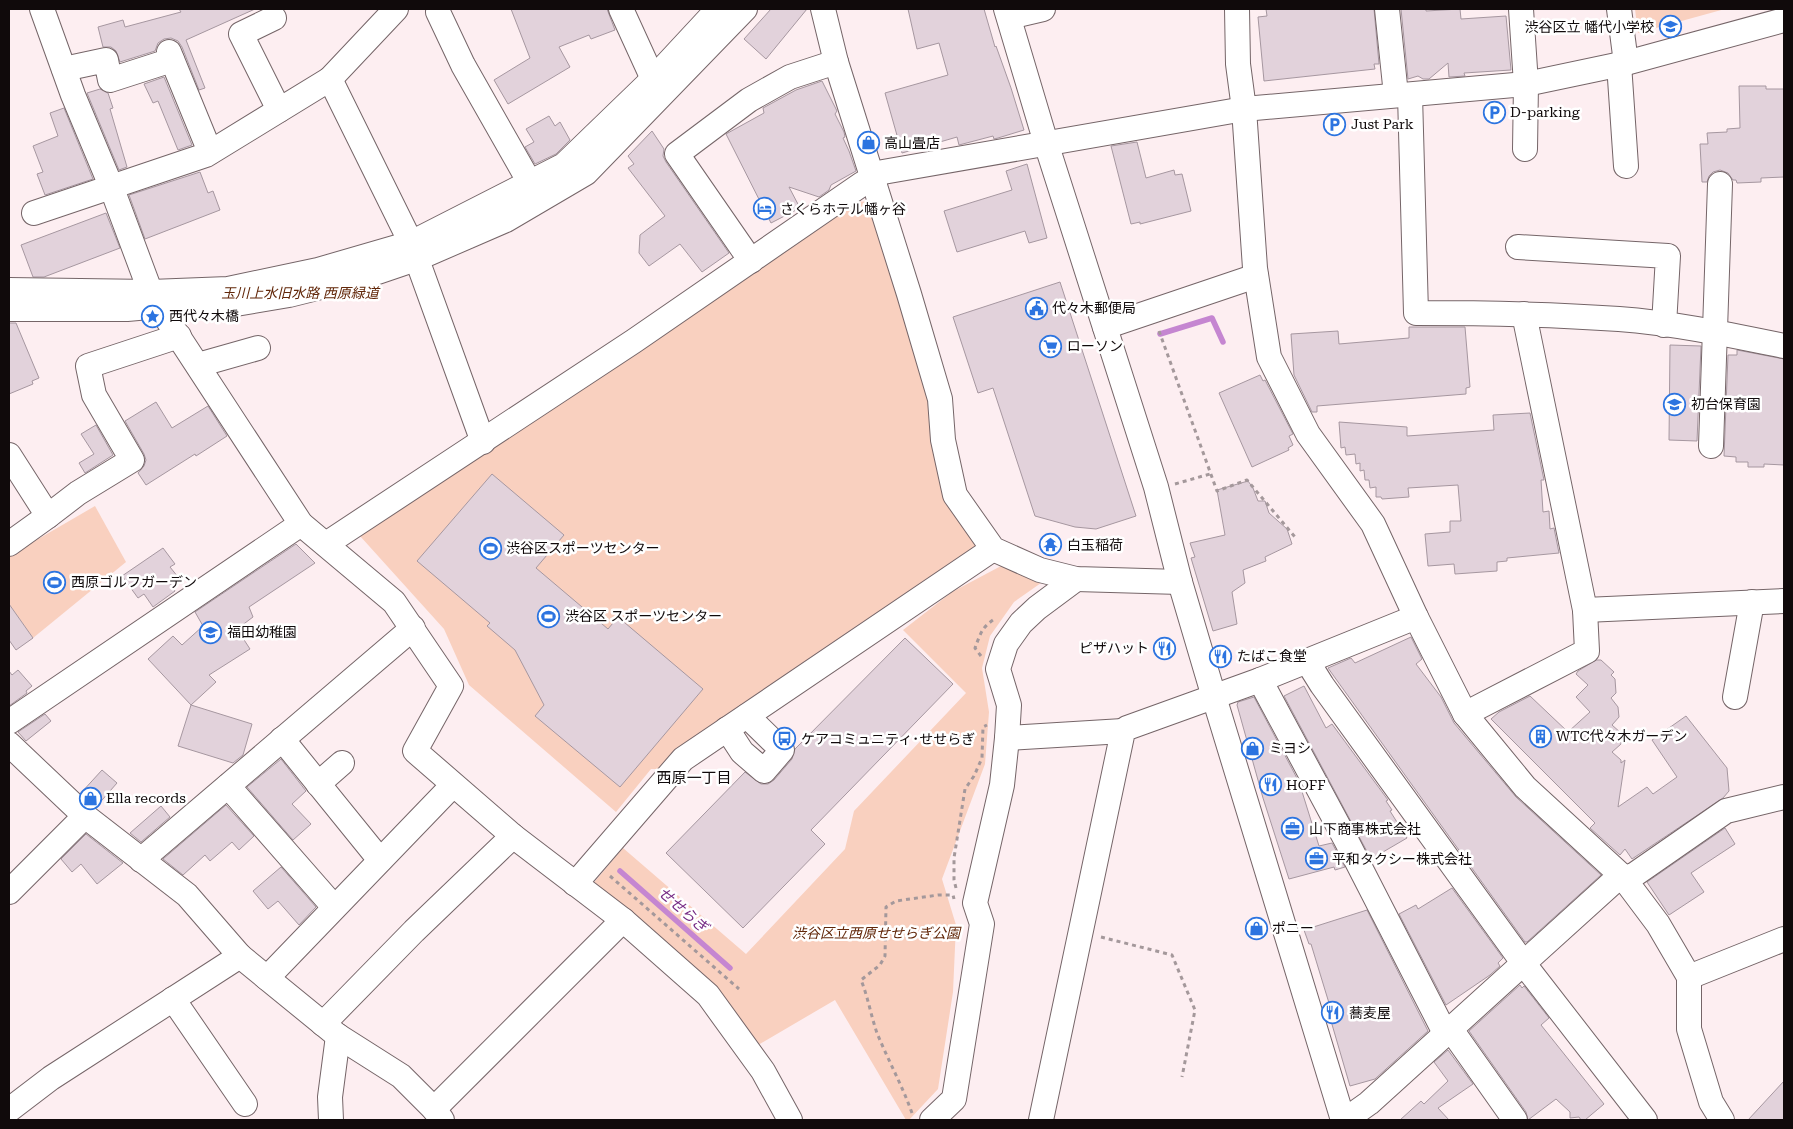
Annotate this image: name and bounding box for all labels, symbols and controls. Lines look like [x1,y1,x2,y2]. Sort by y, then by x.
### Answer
school or university icon: 渋谷区立 幡代小学校 [1658,15,1682,39]
place label: 渋谷区立 幡代小学校 [1524,19,1654,35]
parking icon: D-parking [1482,100,1506,124]
place label: D-parking [1510,104,1580,120]
parking icon: Just Park [1323,112,1347,136]
place label: Just Park [1351,116,1414,132]
shop icon: 高山畳店 [856,131,880,155]
place label: 高山畳店 [884,135,940,151]
hotel icon: さくらホテル幡ヶ谷 [752,197,776,221]
place label: さくらホテル幡ヶ谷 [780,201,906,217]
park label: 玉川上水旧水路 西原緑道 [221,285,381,301]
public building icon: 代々木郵便局 [1024,296,1048,320]
place label: 代々木郵便局 [1052,300,1136,316]
place icon: 西代々木橋 [141,304,165,328]
place label: 西代々木橋 [169,308,239,324]
supermarket icon: ローソン [1039,334,1063,358]
place label: ローソン [1067,338,1123,354]
school or university icon: 初台保育園 [1663,392,1687,416]
place label: 初台保育園 [1691,396,1761,412]
temple icon: 白玉稲荷 [1039,533,1063,557]
sports icon: 渋谷区スポーツセンター [478,536,502,560]
place label: 白玉稲荷 [1067,537,1123,553]
place label: 渋谷区スポーツセンター [506,540,660,556]
sports icon: 西原ゴルフガーデン [43,570,67,594]
place label: 西原ゴルフガーデン [71,574,197,590]
sports icon: 渋谷区 スポーツセンター [537,604,561,628]
place label: 渋谷区 スポーツセンター [565,608,722,624]
school or university icon: 福田幼稚園 [199,620,223,644]
place label: 福田幼稚園 [227,624,297,640]
restaurant icon: ピザハット [1153,636,1177,660]
place label: ピザハット [1079,640,1149,656]
restaurant icon: たばこ食堂 [1209,644,1233,668]
place label: たばこ食堂 [1237,648,1307,664]
building icon: WTC代々木ガーデン [1528,724,1552,748]
bus stop icon: ケアコミュニティ･せせらぎ [773,727,797,751]
place label: WTC代々木ガーデン [1556,728,1687,744]
place label: ケアコミュニティ･せせらぎ [801,731,975,747]
shop icon: ミヨシ [1241,736,1265,760]
place label: ミヨシ [1269,740,1311,756]
district label: 西原一丁目 [656,769,732,787]
restaurant icon: HOFF [1258,773,1282,797]
place label: HOFF [1286,777,1326,793]
shop icon: Ella records [78,786,102,810]
place label: Ella records [106,790,186,806]
office icon: 山下商事株式会社 [1281,817,1305,841]
place label: 山下商事株式会社 [1309,821,1421,837]
office icon: 平和タクシー株式会社 [1304,847,1328,871]
place label: 平和タクシー株式会社 [1332,851,1472,867]
water label: せせらぎ [654,884,713,938]
shop icon: ポニー [1244,916,1268,940]
place label: ポニー [1272,920,1314,936]
park label: 渋谷区立西原せせらぎ公園 [792,925,962,941]
restaurant icon: 蕎麦屋 [1321,1001,1345,1025]
place label: 蕎麦屋 [1349,1005,1391,1021]

